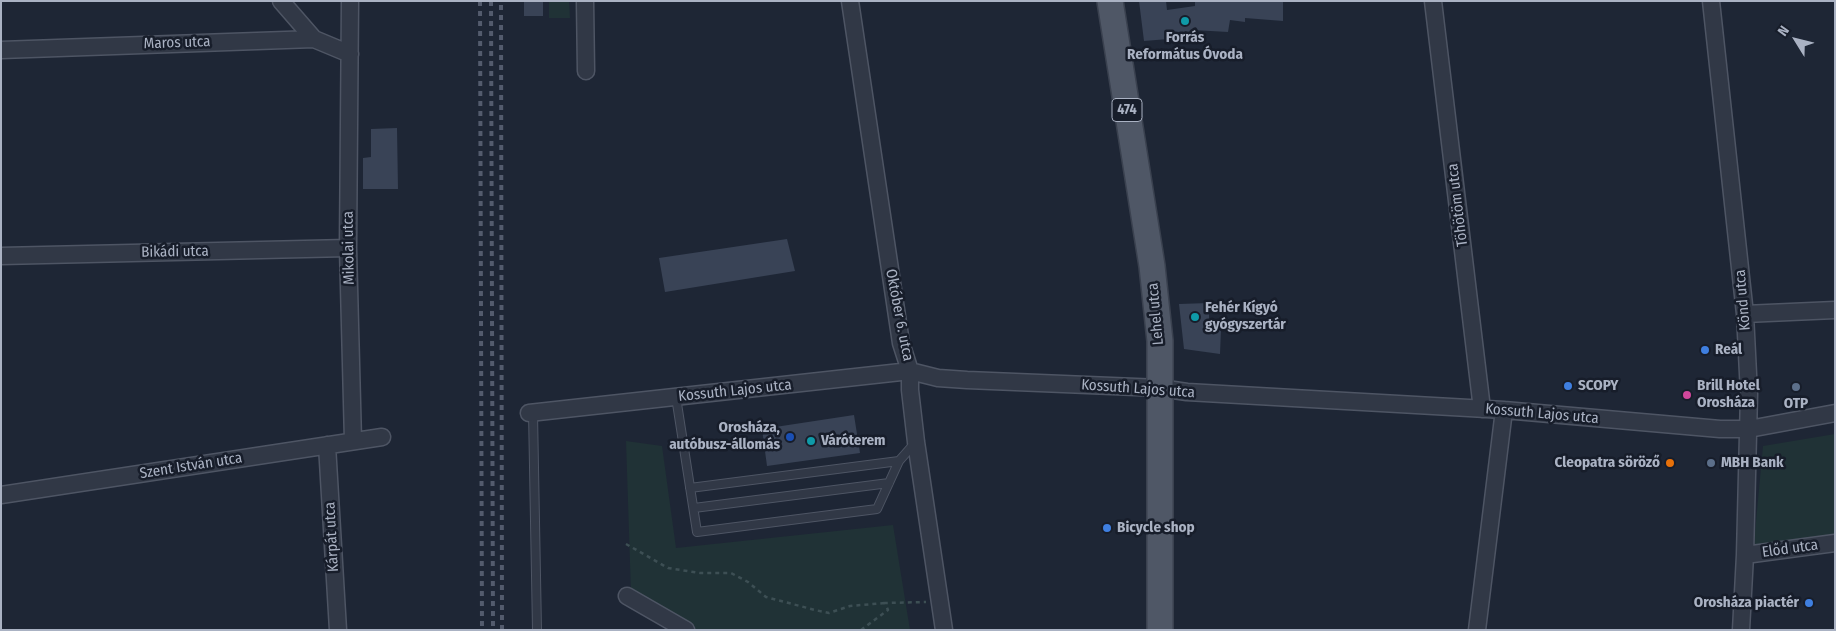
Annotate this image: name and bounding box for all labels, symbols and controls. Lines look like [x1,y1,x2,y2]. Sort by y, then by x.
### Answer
marker: Forrás Református Óvoda [1179,15,1191,27]
north arrow [1771,15,1821,65]
text: N [1774,23,1793,39]
place label: Forrás Református Óvoda [1127,29,1243,64]
street label: Maros utca [143,33,211,53]
road number: 474 [1112,98,1142,122]
street label: Töhötöm utca [1444,162,1472,248]
street label: Mikolai utca [339,211,359,285]
street label: Bikádi utca [141,242,209,262]
street label: Október 6. utca [881,267,917,363]
street label: Könd utca [1731,269,1755,331]
street label: Lehel utca [1144,282,1168,346]
place label: Fehér Kígyó gyógyszertár [1205,299,1286,334]
marker: Fehér Kígyó gyógyszertár [1189,311,1201,323]
place label: Reál [1715,341,1742,359]
marker: Reál [1699,344,1711,356]
street label: Kossuth Lajos utca [677,376,793,406]
street label: Kossuth Lajos utca [1081,376,1195,402]
place label: SCOPY [1578,377,1618,395]
place label: Brill Hotel Orosháza [1697,377,1760,412]
marker: SCOPY [1562,380,1574,392]
marker: OTP [1790,381,1802,393]
marker: Brill Hotel Orosháza [1681,389,1693,401]
place label: OTP [1784,395,1808,413]
street label: Kossuth Lajos utca [1484,400,1600,428]
place label: Orosháza, autóbusz-állomás [669,419,780,454]
marker: Orosháza, autóbusz-állomás [784,431,796,443]
place label: Váróterem [821,432,886,450]
marker: Váróterem [805,435,817,447]
street label: Szent István utca [139,449,243,483]
place label: Cleopatra söröző [1555,454,1660,472]
place label: MBH Bank [1721,454,1784,472]
marker: Cleopatra söröző [1664,457,1676,469]
marker: MBH Bank [1705,457,1717,469]
street label: Kárpát utca [321,501,343,573]
place label: Bicycle shop [1117,519,1195,537]
marker: Bicycle shop [1101,522,1113,534]
street label: Előd utca [1761,536,1819,562]
place label: Orosháza piactér [1694,594,1799,612]
marker: Orosháza piactér [1803,597,1815,609]

